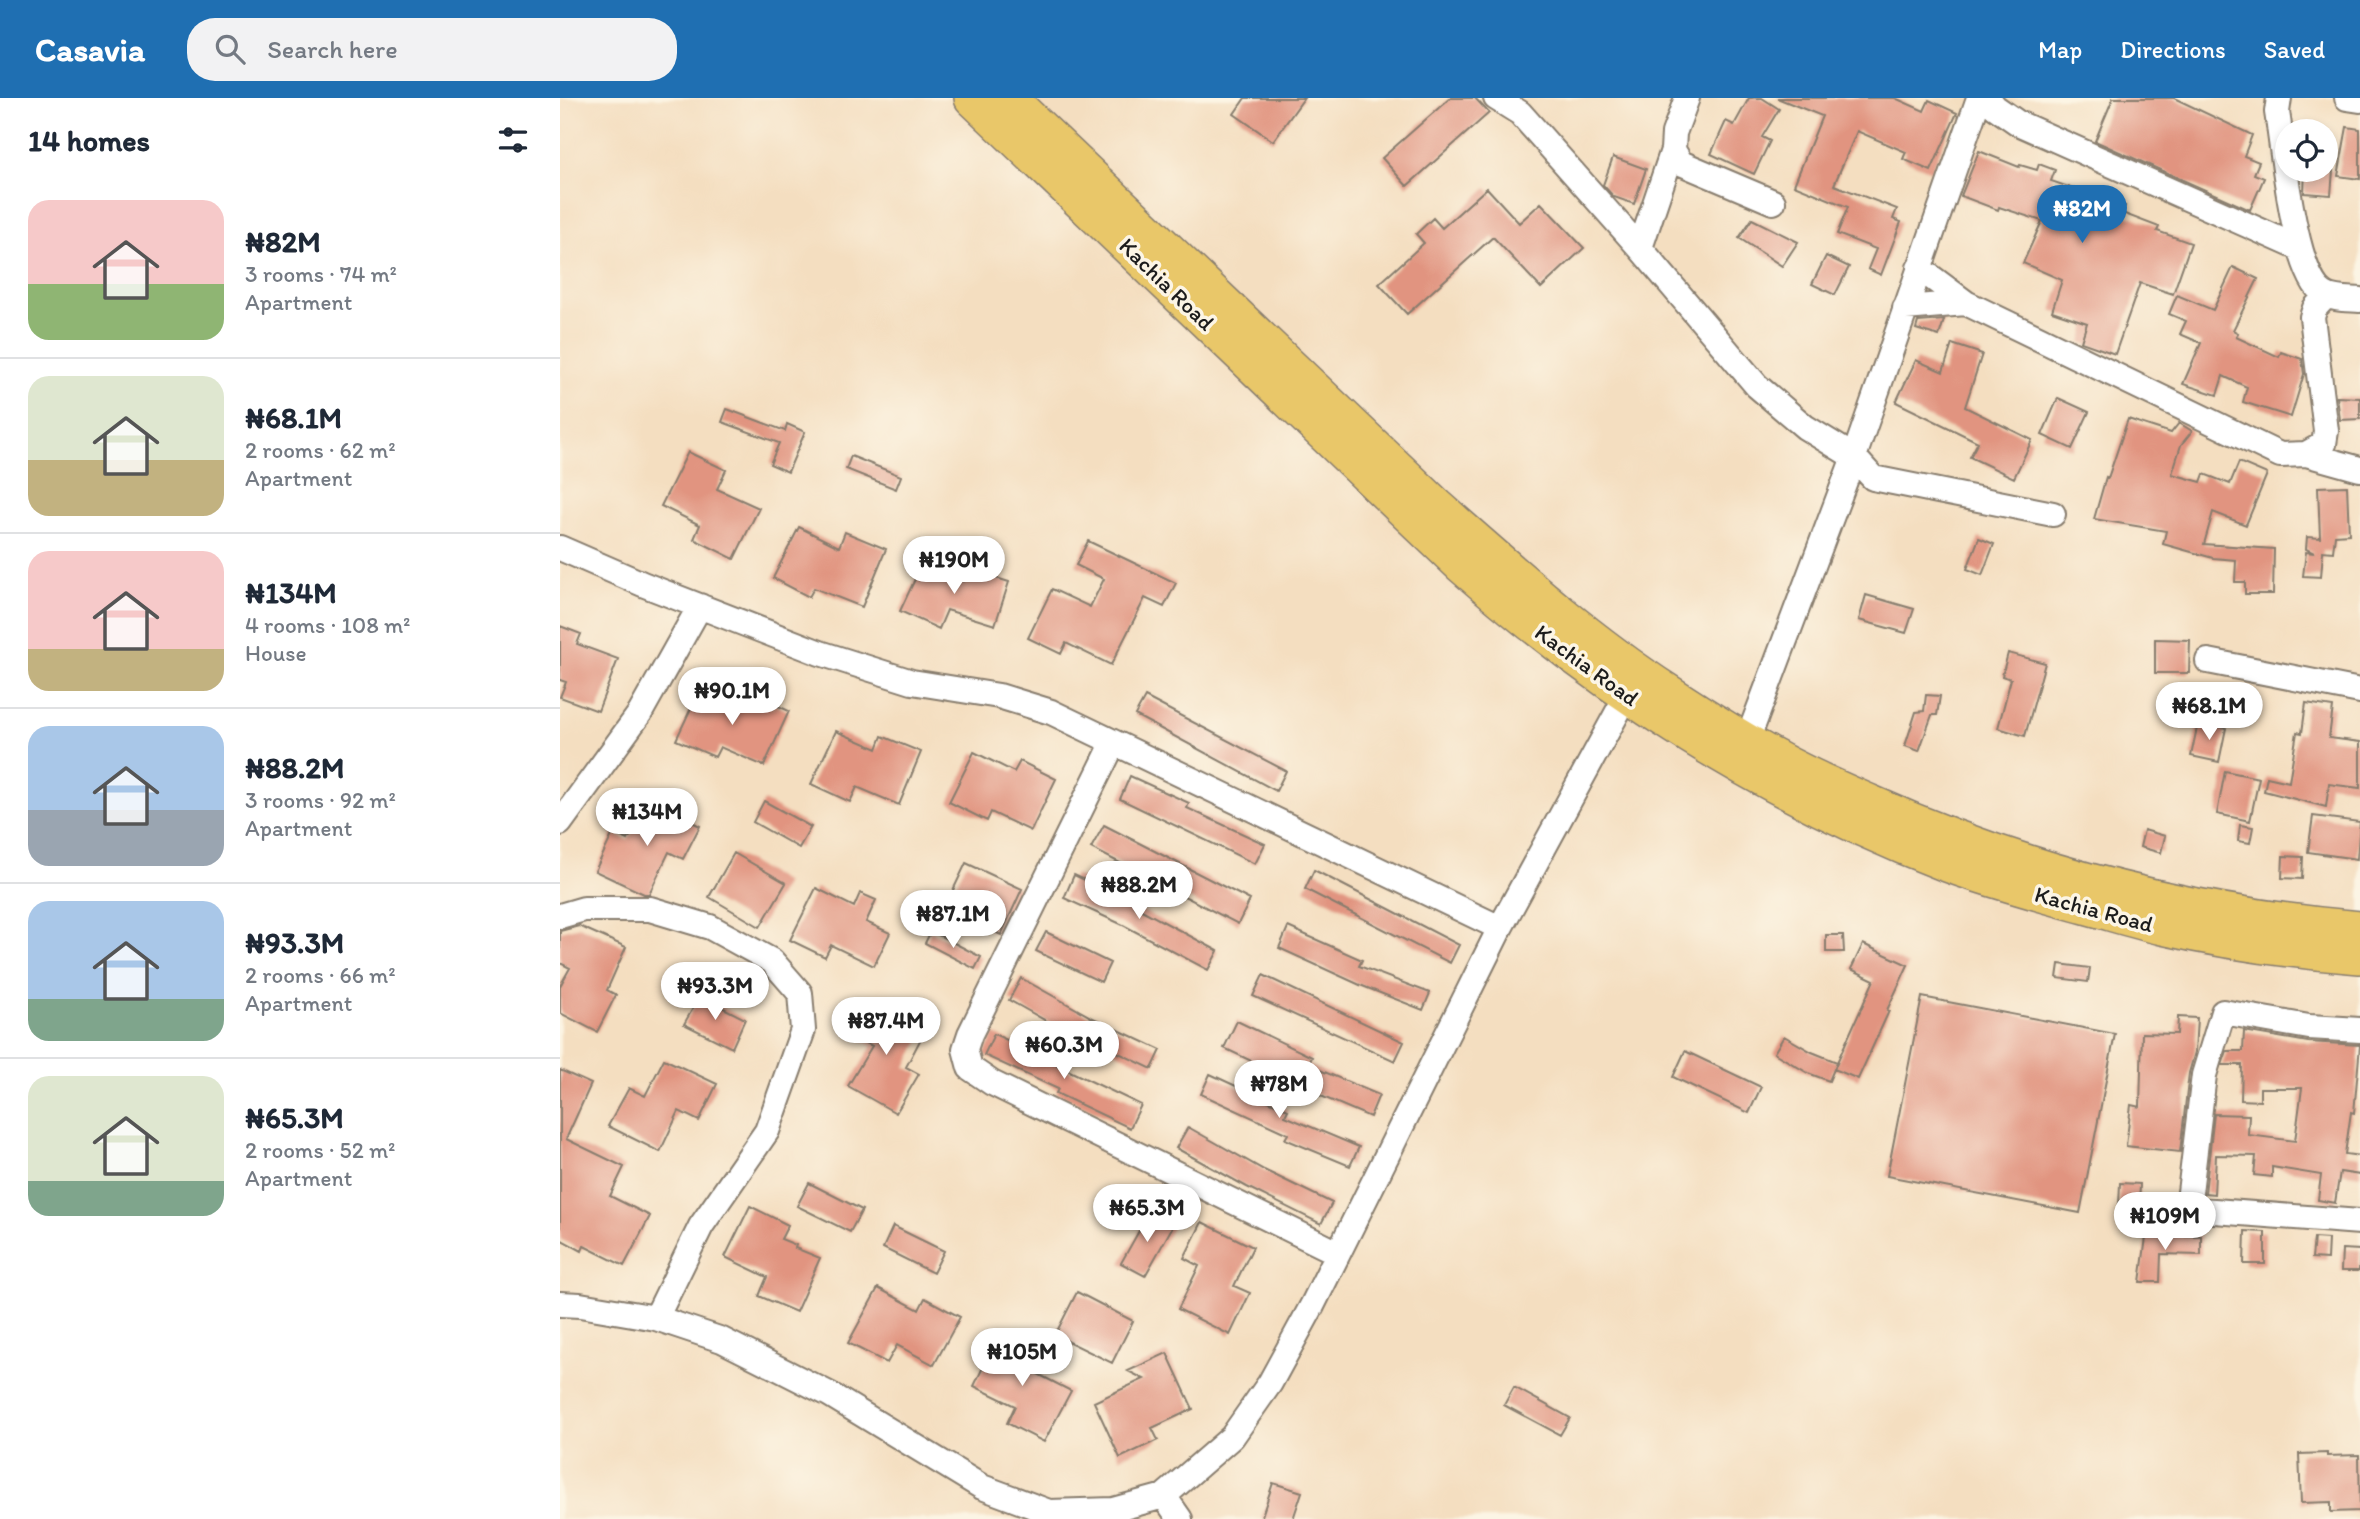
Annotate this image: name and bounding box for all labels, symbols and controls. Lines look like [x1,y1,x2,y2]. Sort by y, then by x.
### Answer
search box [187,18,677,81]
text: Casavia [35,30,145,69]
icon: search [211,30,249,68]
text: Search here [267,33,398,65]
text: Map [2038,35,2082,64]
text: Directions [2120,35,2226,64]
text: Saved [2264,35,2325,64]
map controls [2275,119,2338,182]
button: locate [2275,119,2338,182]
icon: filters [494,121,532,159]
text: 14 homes [28,122,150,159]
pin: ₦82M [2041,186,2123,245]
text: ₦82M [2053,194,2111,222]
text: ₦82M [245,223,321,260]
icon: home [84,228,168,312]
street label: Kachia Road [1113,232,1221,337]
text: 3 rooms · 74 m² [245,260,397,288]
text: Apartment [245,288,352,316]
text: ₦68.1M [245,399,342,436]
icon: home [84,404,168,488]
text: 2 rooms · 62 m² [245,436,396,464]
text: Apartment [245,464,352,492]
pin: ₦190M [905,536,1003,596]
text: ₦190M [919,545,989,573]
text: ₦134M [245,574,337,611]
icon: home [84,579,168,663]
text: 4 rooms · 108 m² [245,611,410,639]
street label: Kachia Road [1530,618,1645,712]
text: House [245,639,307,667]
pin: ₦90.1M [675,668,789,727]
text: ₦90.1M [694,676,770,704]
pin: ₦68.1M [2152,682,2266,742]
text: ₦68.1M [2172,691,2246,719]
text: ₦88.2M [245,749,345,786]
icon: home [84,754,168,838]
text: 3 rooms · 92 m² [245,786,396,814]
pin: ₦134M [598,788,696,848]
text: ₦134M [612,797,682,825]
text: Apartment [245,814,352,842]
pin: ₦88.2M [1082,862,1196,921]
text: ₦88.2M [1101,870,1177,898]
street label: Kachia Road [2032,880,2157,938]
pin: ₦87.1M [896,890,1010,950]
text: ₦87.1M [916,899,990,927]
text: ₦93.3M [245,924,344,961]
icon: home [84,929,168,1013]
text: 2 rooms · 66 m² [245,961,396,989]
pin: ₦93.3M [658,962,772,1022]
text: ₦93.3M [677,971,753,999]
text: Apartment [245,989,352,1017]
pin: ₦87.4M [829,998,943,1057]
text: ₦87.4M [848,1006,924,1034]
pin: ₦60.3M [1007,1021,1121,1081]
text: ₦60.3M [1025,1030,1103,1058]
pin: ₦78M [1238,1060,1320,1120]
text: ₦78M [1250,1069,1308,1097]
text: ₦65.3M [245,1099,344,1136]
icon: home [84,1104,168,1188]
text: 2 rooms · 52 m² [245,1136,395,1164]
text: Apartment [245,1164,352,1192]
pin: ₦65.3M [1090,1184,1204,1244]
pin: ₦109M [2116,1192,2214,1252]
text: ₦65.3M [1109,1193,1185,1221]
text: ₦109M [2130,1201,2200,1229]
pin: ₦105M [973,1328,1071,1388]
text: ₦105M [987,1337,1057,1365]

